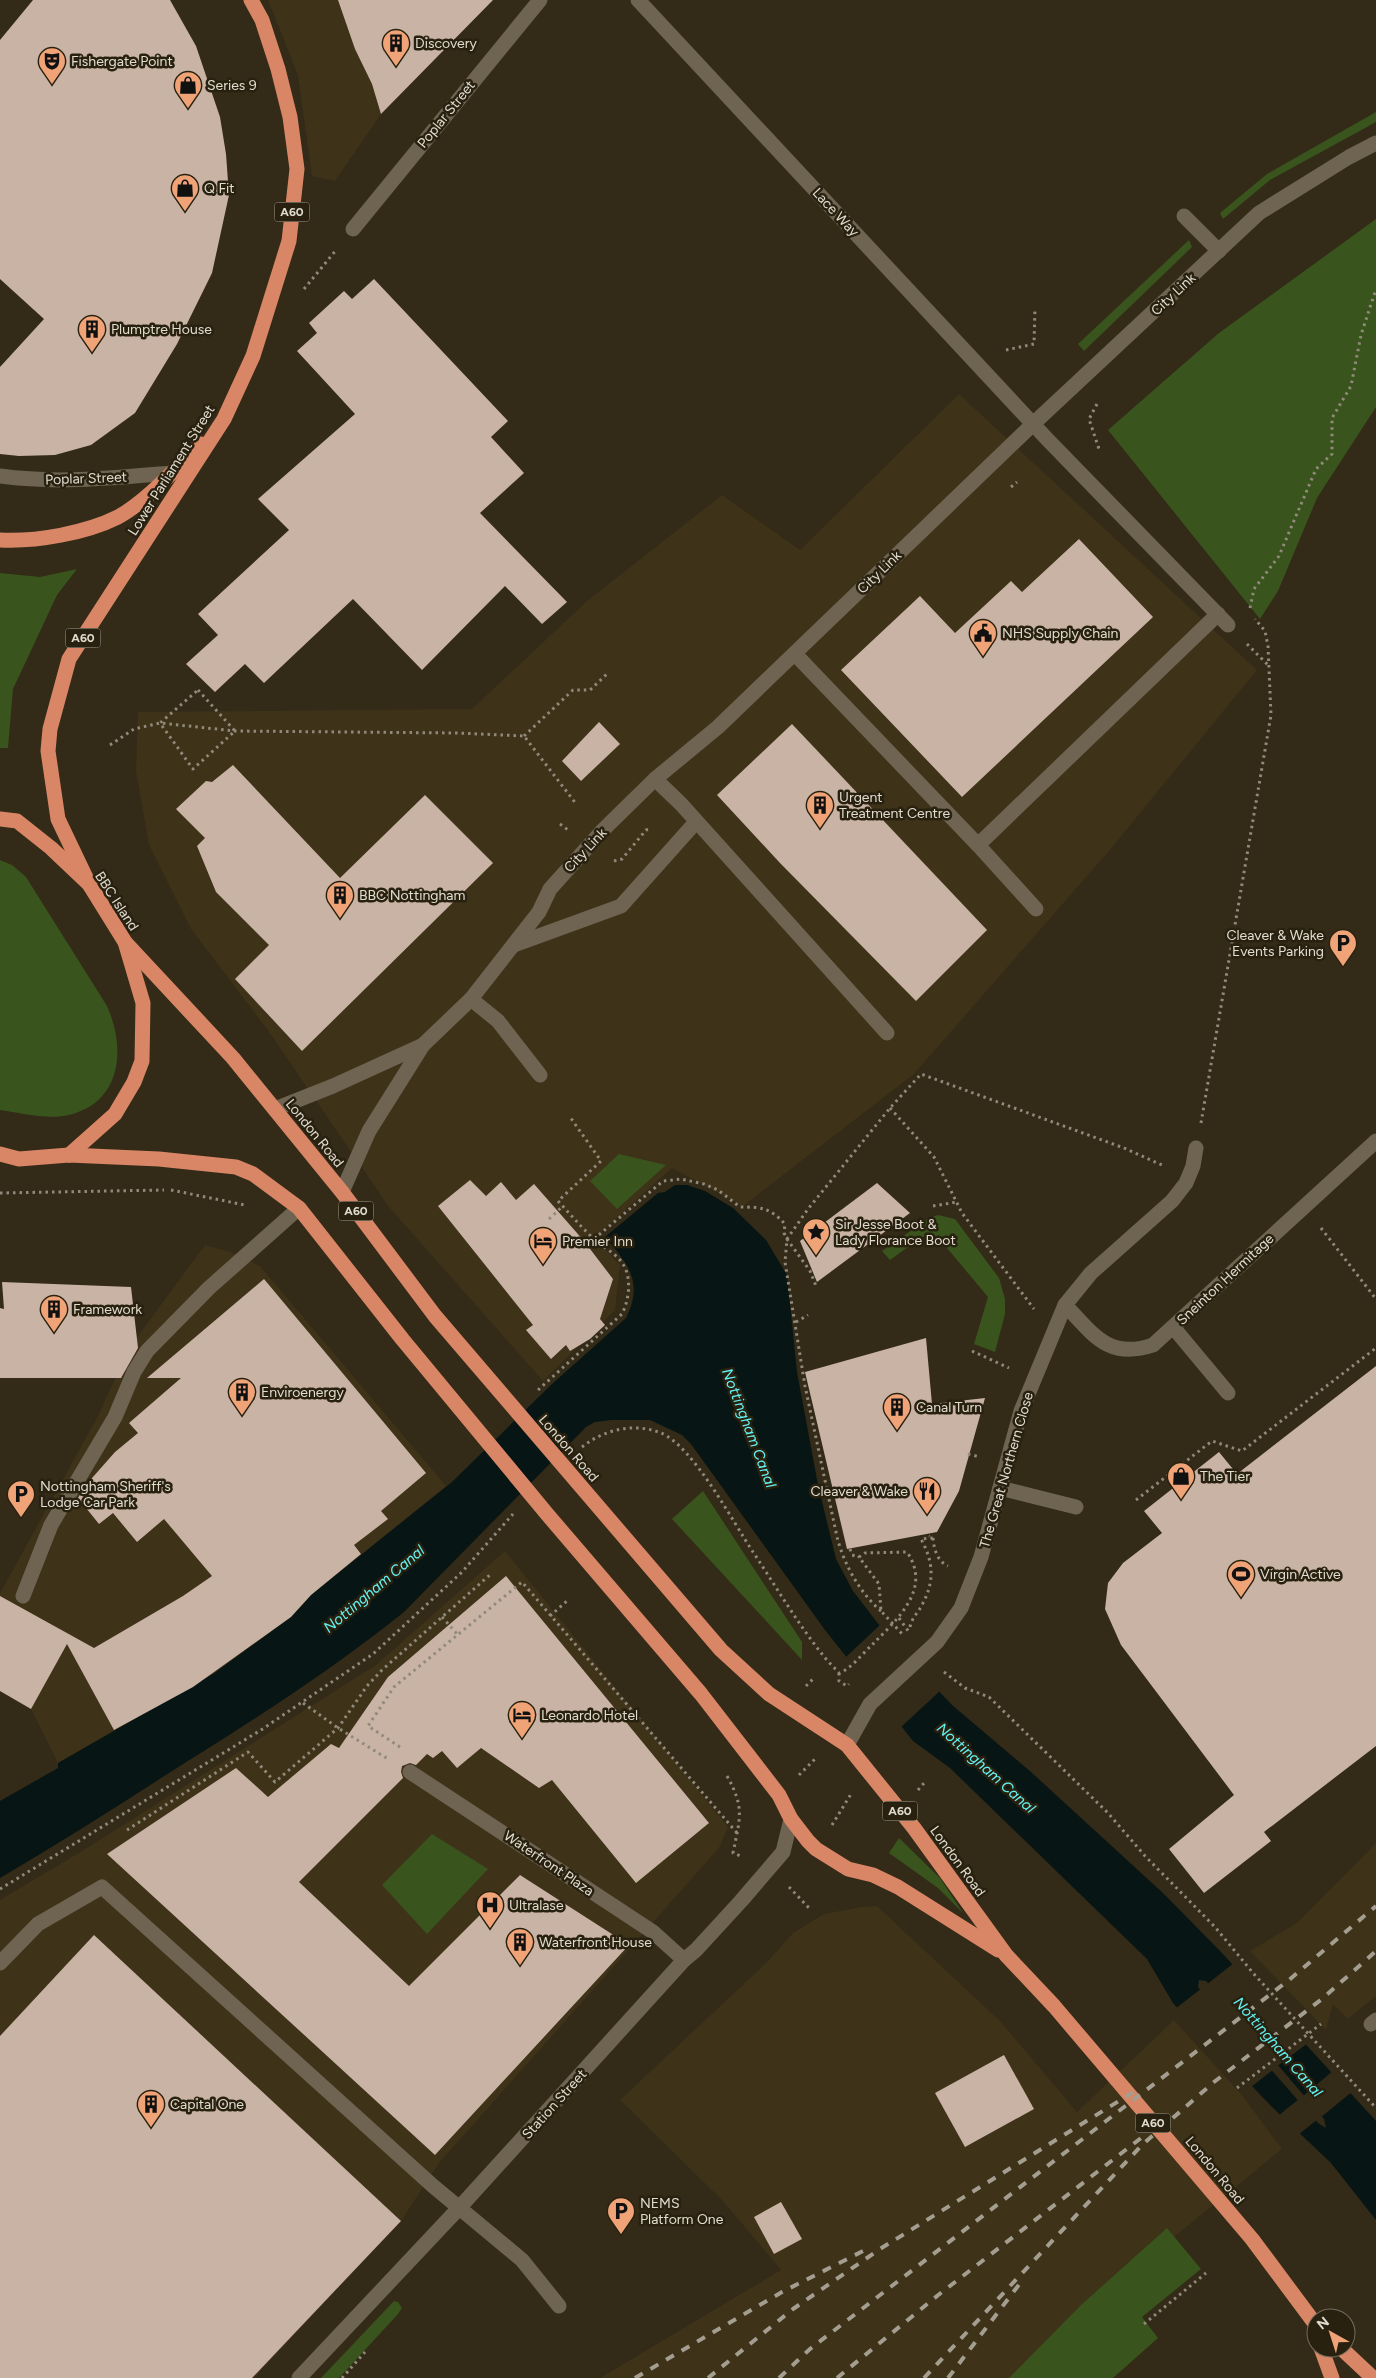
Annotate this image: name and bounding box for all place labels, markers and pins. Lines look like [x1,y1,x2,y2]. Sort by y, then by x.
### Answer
building icon: Discovery [381,28,411,67]
place label: Discovery [415,35,477,52]
theatre icon: Fishergate Point [37,46,67,85]
place label: Fishergate Point [71,53,173,70]
shop icon: Series 9 [173,70,203,109]
place label: Series 9 [207,77,257,94]
shop icon: Q Fit [170,173,200,212]
place label: Q Fit [204,180,235,197]
building icon: Plumptre House [77,314,107,353]
place label: Plumptre House [111,321,212,338]
public building icon: NHS Supply Chain [968,618,998,657]
place label: NHS Supply Chain [1002,625,1119,642]
place label: Urgent Treatment Centre [839,789,951,822]
building icon: Urgent Treatment Centre [805,790,835,829]
building icon: BBC Nottingham [325,880,355,919]
place label: BBC Nottingham [359,887,465,904]
place label: Cleaver & Wake Events Parking [1226,927,1324,960]
parking icon: Cleaver & Wake Events Parking [1328,928,1358,967]
place label: Sir Jesse Boot & Lady Florance Boot [835,1216,956,1249]
place icon: Sir Jesse Boot & Lady Florance Boot [801,1217,831,1256]
hotel icon: Premier Inn [528,1226,558,1265]
place label: Premier Inn [562,1233,633,1250]
building icon: Framework [39,1294,69,1333]
place label: Framework [73,1301,142,1318]
building icon: Enviroenergy [227,1377,257,1416]
place label: Enviroenergy [261,1384,344,1401]
building icon: Canal Turn [882,1392,912,1431]
place label: Canal Turn [916,1399,982,1416]
shop icon: The Tier [1166,1461,1196,1500]
place label: The Tier [1200,1468,1250,1485]
restaurant icon: Cleaver & Wake [912,1476,942,1515]
place label: Nottingham Sheriff's Lodge Car Park [40,1478,171,1511]
parking icon: Nottingham Sheriff's Lodge Car Park [6,1479,36,1518]
place label: Cleaver & Wake [810,1483,908,1500]
sports icon: Virgin Active [1226,1559,1256,1598]
place label: Virgin Active [1260,1566,1341,1583]
hotel icon: Leonardo Hotel [507,1700,537,1739]
place label: Leonardo Hotel [541,1707,638,1724]
hospital icon: Ultralase [475,1890,505,1929]
place label: Ultralase [509,1897,564,1914]
building icon: Waterfront House [505,1927,535,1966]
place label: Waterfront House [539,1934,652,1951]
building icon: Capital One [136,2089,166,2128]
place label: Capital One [170,2096,244,2113]
place label: NEMS Platform One [640,2195,724,2228]
parking icon: NEMS Platform One [606,2196,636,2235]

